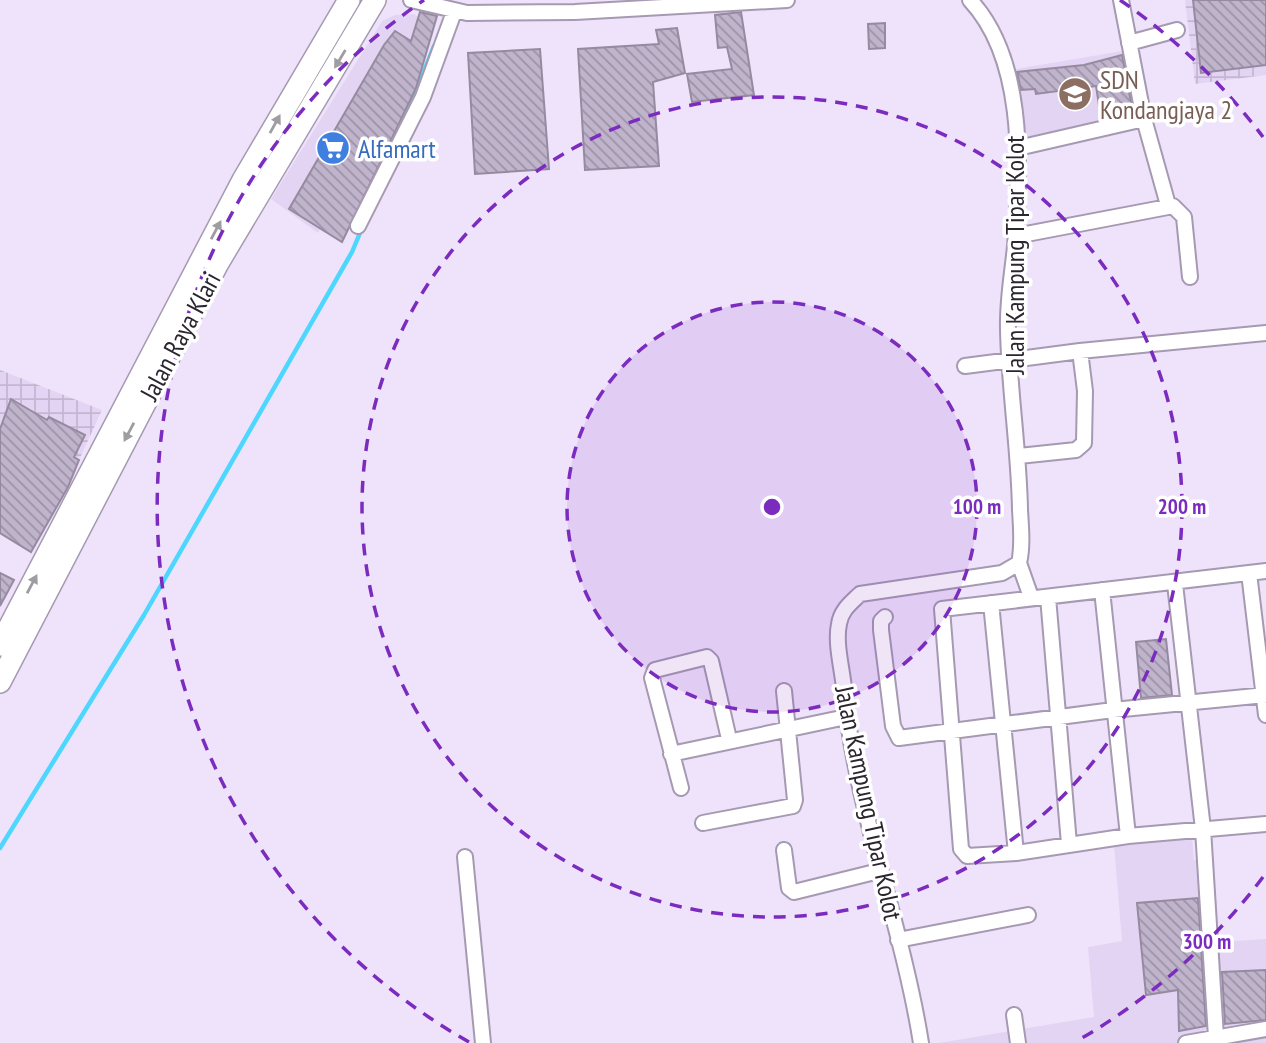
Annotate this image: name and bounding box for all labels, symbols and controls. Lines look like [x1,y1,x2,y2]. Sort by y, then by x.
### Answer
one-way arrow [334,49,347,68]
place label: SDN Kondangjaya 2 [1100,63,1232,126]
school or university icon: SDN Kondangjaya 2 [1056,75,1094,113]
one-way arrow [269,114,281,133]
supermarket icon: Alfamart [314,129,352,167]
place label: Alfamart [358,132,436,165]
street label: Jalan Kampung Tipar Kolot [998,136,1031,375]
one-way arrow [210,221,222,240]
street label: Jalan Raya Klari [132,266,228,407]
one-way arrow [123,422,135,442]
text: 100 m [953,493,1001,520]
text: 200 m [1158,493,1206,520]
centre of rings [760,495,784,519]
one-way arrow [26,574,38,594]
street label: Jalan Kampung Tipar Kolot [828,682,910,923]
text: 300 m [1183,928,1231,955]

